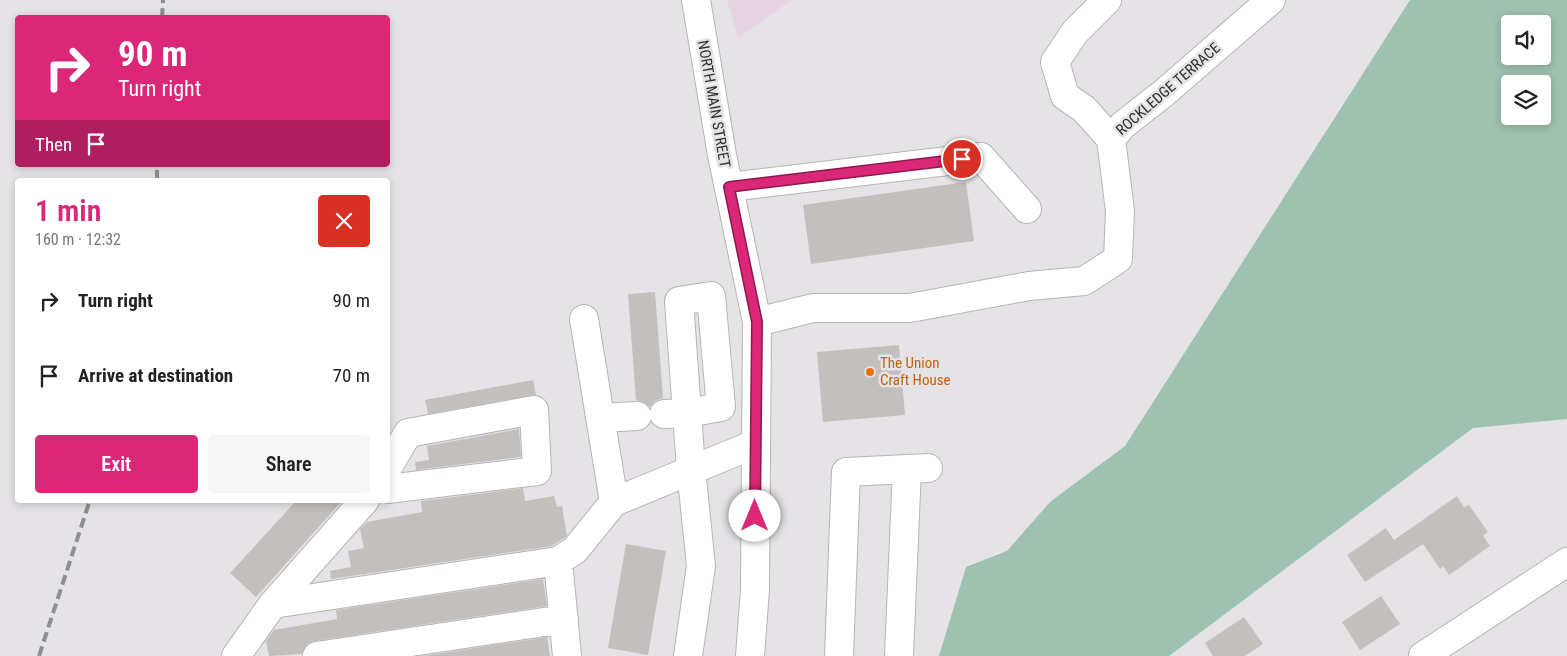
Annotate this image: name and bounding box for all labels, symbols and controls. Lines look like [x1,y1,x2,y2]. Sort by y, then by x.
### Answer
map controls [1501,15,1551,125]
button: sound [1501,15,1551,65]
text: 90 m [118,34,187,75]
icon: right [35,35,100,100]
street label: NORTH MAIN STREET [694,39,734,169]
street label: ROCKLEDGE TERRACE [1112,39,1224,139]
button: layers [1501,75,1551,125]
text: Turn right [118,76,201,101]
icon: arrive [82,130,110,158]
text: Then [35,133,72,156]
pin [941,138,983,180]
icon: arrive [948,145,976,173]
text: 1 min [35,193,101,228]
button: close [318,195,370,247]
text: 160 m · 12:32 [35,230,121,249]
icon: right [35,287,63,315]
text: Turn right [78,289,153,312]
text: 90 m [333,289,370,312]
place label: The Union Craft House [880,354,951,389]
icon: arrive [35,362,63,390]
text: Arrive at destination [78,364,233,387]
text: 70 m [333,364,370,387]
marker: The Union Craft House [864,366,876,378]
button: Exit [35,435,198,493]
button: Share [208,435,370,493]
position arrow [728,489,780,541]

